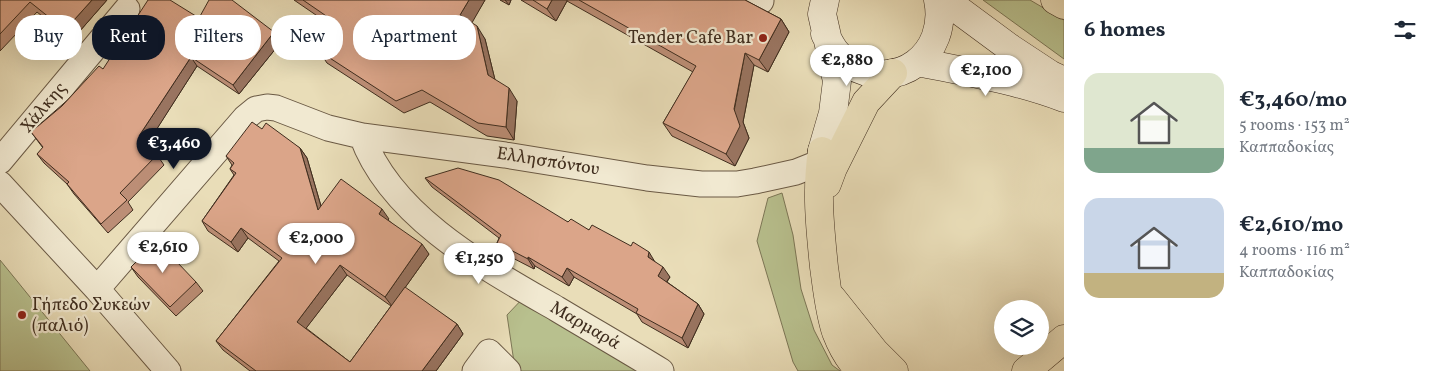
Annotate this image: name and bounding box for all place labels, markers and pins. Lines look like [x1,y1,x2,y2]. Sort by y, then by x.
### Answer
place label: Tender Cafe Bar [628,26,753,51]
marker: Tender Cafe Bar [757,32,769,44]
pin: €2,880 [806,44,888,87]
pin: €2,100 [945,54,1027,97]
pin: €3,460 [133,128,215,170]
pin: €2,000 [275,222,357,265]
pin: €2,610 [122,232,204,274]
pin: €1,250 [438,242,520,285]
place label: Γήπεδο Συκεών (παλιό) [32,293,150,339]
marker: Γήπεδο Συκεών (παλιό) [16,309,28,321]

